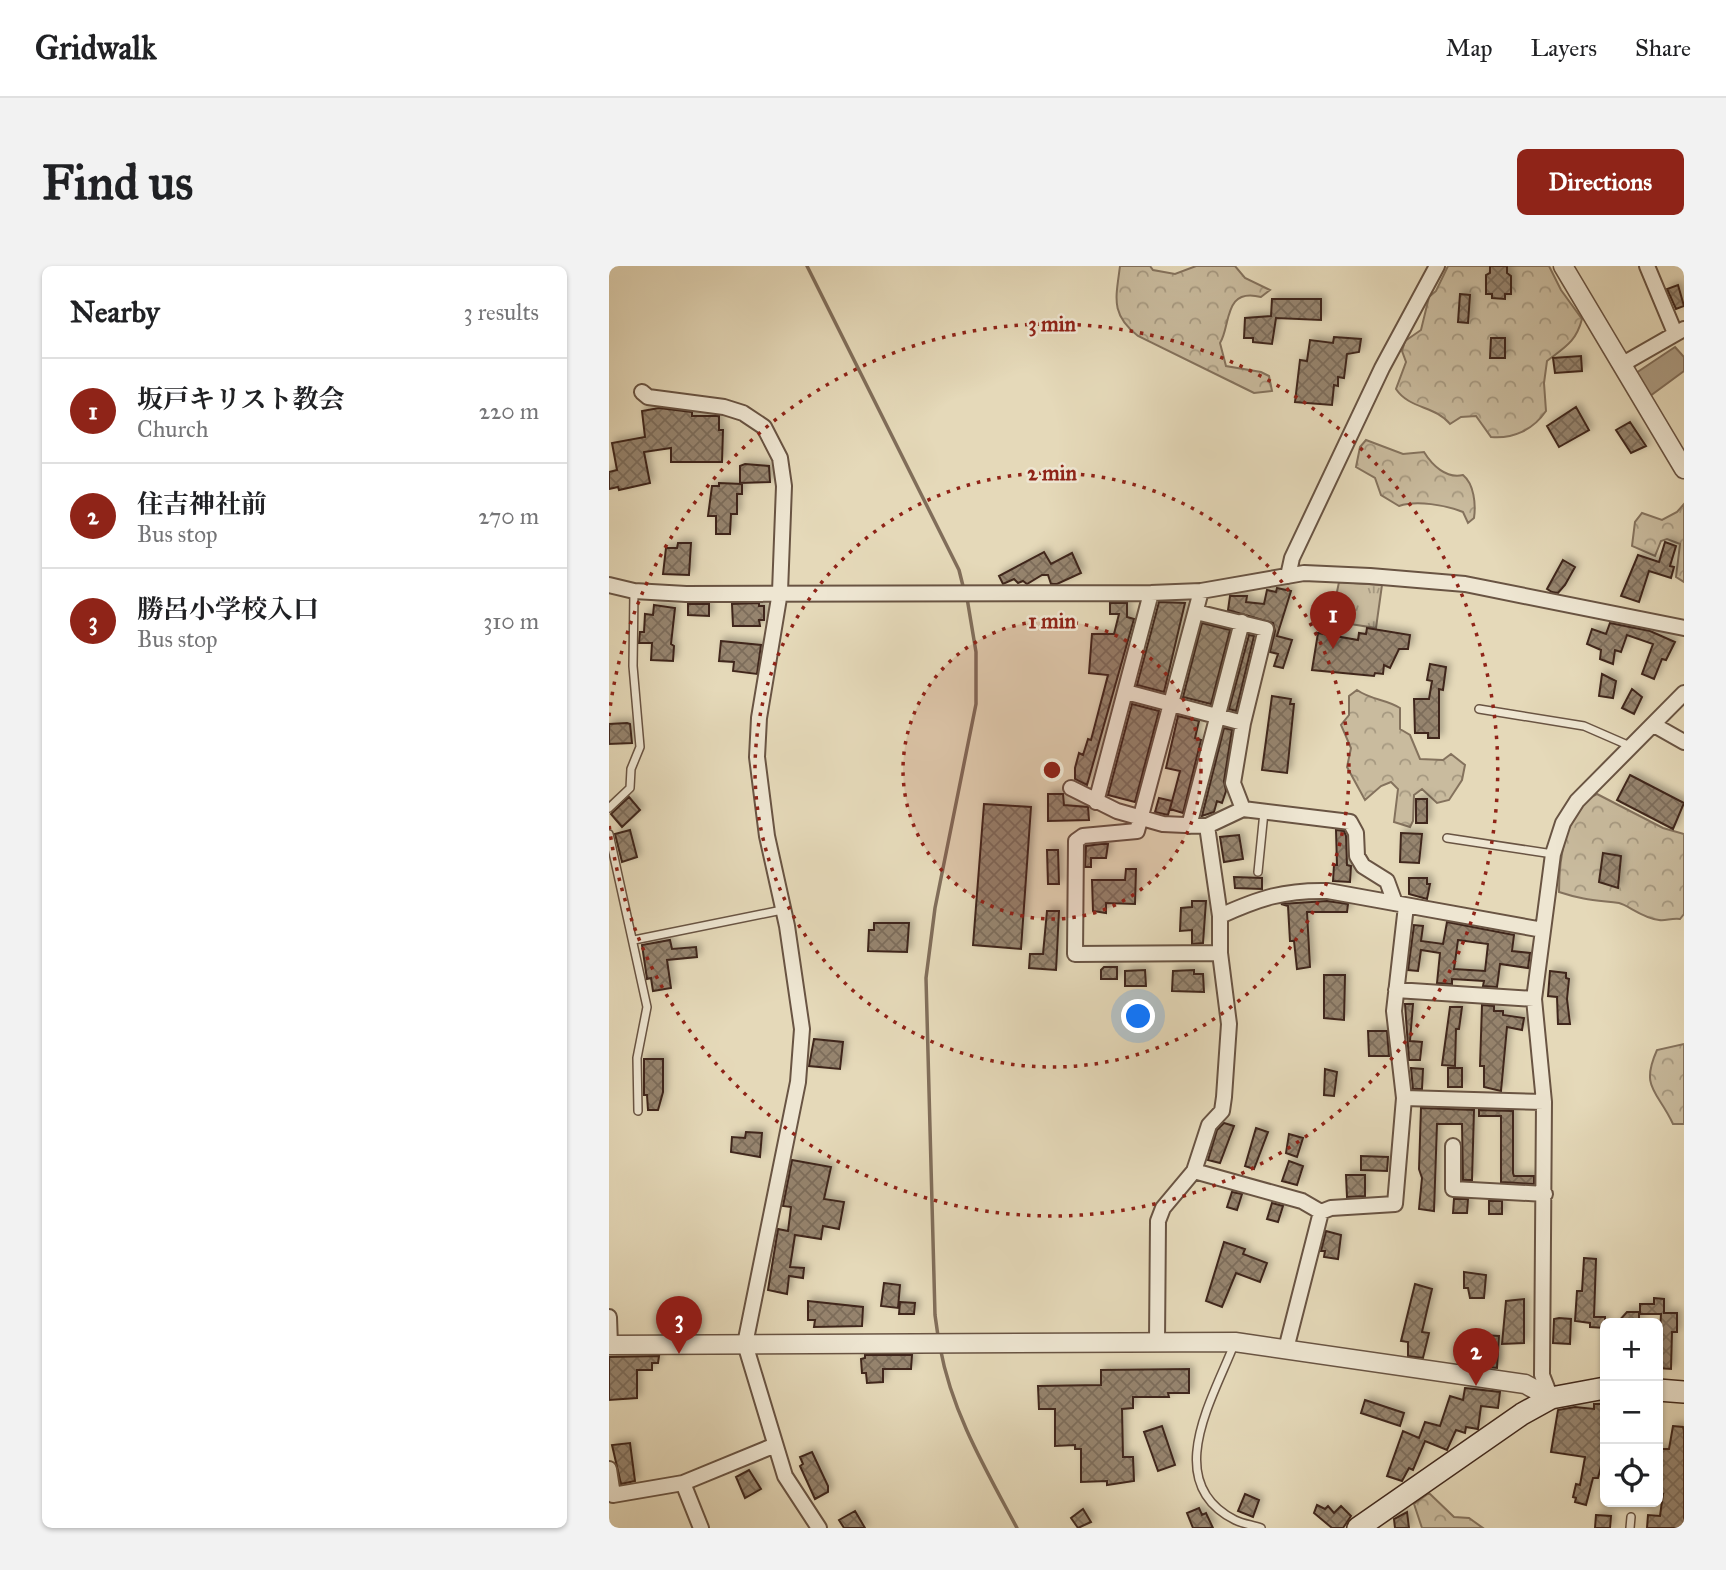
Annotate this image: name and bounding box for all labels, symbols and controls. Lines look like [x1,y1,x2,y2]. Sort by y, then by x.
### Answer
text: Gridwalk [35,28,157,68]
text: Map [1446,33,1493,63]
text: Layers [1531,33,1597,63]
text: Share [1635,33,1691,63]
button: Directions [1517,149,1684,215]
text: Find us [42,153,193,212]
text: Nearby [70,294,160,330]
text: 3 results [463,298,539,326]
text: 3 min [1028,311,1076,337]
text: 坂戸キリスト教会 [137,383,344,415]
text: 1 [88,397,98,425]
text: 220 m [479,397,539,425]
text: Church [137,415,209,443]
text: 2 min [1027,460,1077,486]
text: 住吉神社前 [137,488,267,520]
text: 2 [87,502,99,530]
text: 270 m [478,502,539,530]
text: Bus stop [137,520,218,548]
pin: 1 [1310,591,1356,649]
text: 勝呂小学校入口 [137,593,319,625]
text: 3 [88,607,98,635]
text: 310 m [483,607,539,635]
text: 1 min [1028,608,1076,634]
text: Bus stop [137,625,218,653]
centre of rings [1040,758,1064,782]
your location [1121,999,1155,1033]
pin: 3 [656,1296,702,1354]
map controls [1600,1318,1663,1507]
button: + [1600,1318,1663,1381]
pin: 2 [1453,1328,1499,1386]
button: − [1600,1381,1663,1444]
button: locate [1600,1444,1663,1507]

